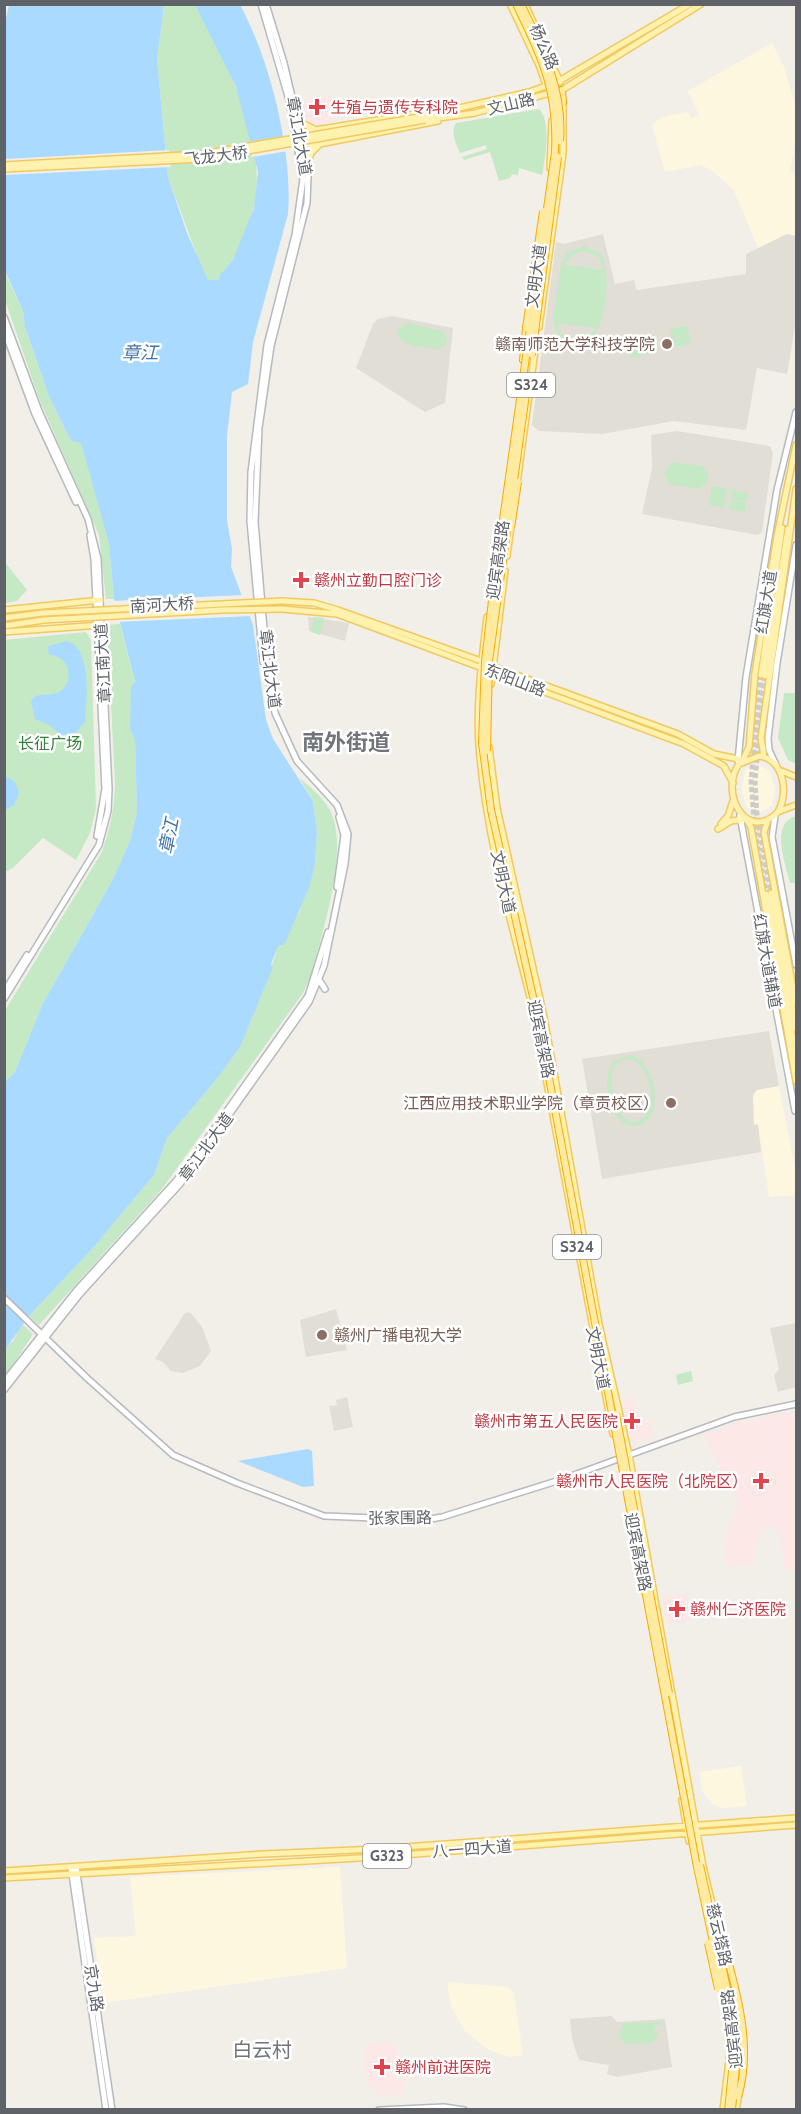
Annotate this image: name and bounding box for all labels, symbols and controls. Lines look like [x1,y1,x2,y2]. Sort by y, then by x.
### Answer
street label: 杨公路 [526,21,562,73]
street label: 文山路 [485,89,537,119]
street label: 章江北大道 [283,95,315,177]
marker: 生殖与遗传专科院 [308,98,326,116]
place label: 生殖与遗传专科院 [330,98,458,117]
street label: 飞龙大桥 [183,143,249,169]
street label: 文明大道 [522,243,550,309]
place label: 赣南师范大学科技学院 [495,335,655,354]
marker: 赣南师范大学科技学院 [660,337,674,351]
water label: 章江 [122,342,160,364]
road number: S324 [507,373,555,397]
street label: 迎宾高架路 [483,519,513,601]
street label: 红旗大道 [752,569,780,635]
marker: 赣州立勤口腔门诊 [292,571,310,589]
place label: 赣州立勤口腔门诊 [314,571,442,590]
street label: 南河大桥 [130,594,194,616]
street label: 章江南大道 [91,623,115,703]
street label: 章江北大道 [256,628,284,710]
street label: 东阳山路 [482,660,548,700]
district label: 南外街道 [302,729,390,756]
park label: 长征广场 [18,734,82,753]
water label: 章江 [155,814,184,856]
street label: 文明大道 [487,849,519,915]
street label: 红旗大道辅道 [749,912,785,1010]
street label: 迎宾高架路 [524,998,558,1080]
place label: 江西应用技术职业学院（章贡校区） [403,1094,659,1113]
marker: 江西应用技术职业学院（章贡校区） [664,1096,678,1110]
street label: 章江北大道 [175,1109,237,1185]
road number: S324 [553,1235,601,1259]
street label: 文明大道 [583,1325,613,1391]
place label: 赣州广播电视大学 [334,1326,462,1345]
marker: 赣州广播电视大学 [315,1328,329,1342]
place label: 赣州市第五人民医院 [474,1412,618,1431]
marker: 赣州市第五人民医院 [623,1412,641,1430]
place label: 赣州市人民医院（北院区） [556,1472,748,1491]
marker: 赣州市人民医院（北院区） [752,1472,770,1490]
street label: 张家围路 [368,1508,432,1528]
street label: 迎宾高架路 [621,1511,655,1593]
marker: 赣州仁济医院 [668,1600,686,1618]
place label: 赣州仁济医院 [690,1600,786,1619]
street label: 八一四大道 [431,1837,513,1861]
road number: G323 [363,1844,411,1868]
street label: 慈云塔路 [703,1902,735,1968]
street label: 京九路 [81,1963,107,2013]
street label: 迎宾高架路 [718,1988,746,2070]
district label: 白云村 [232,2038,292,2062]
marker: 赣州前进医院 [373,2058,391,2076]
place label: 赣州前进医院 [395,2058,491,2077]

